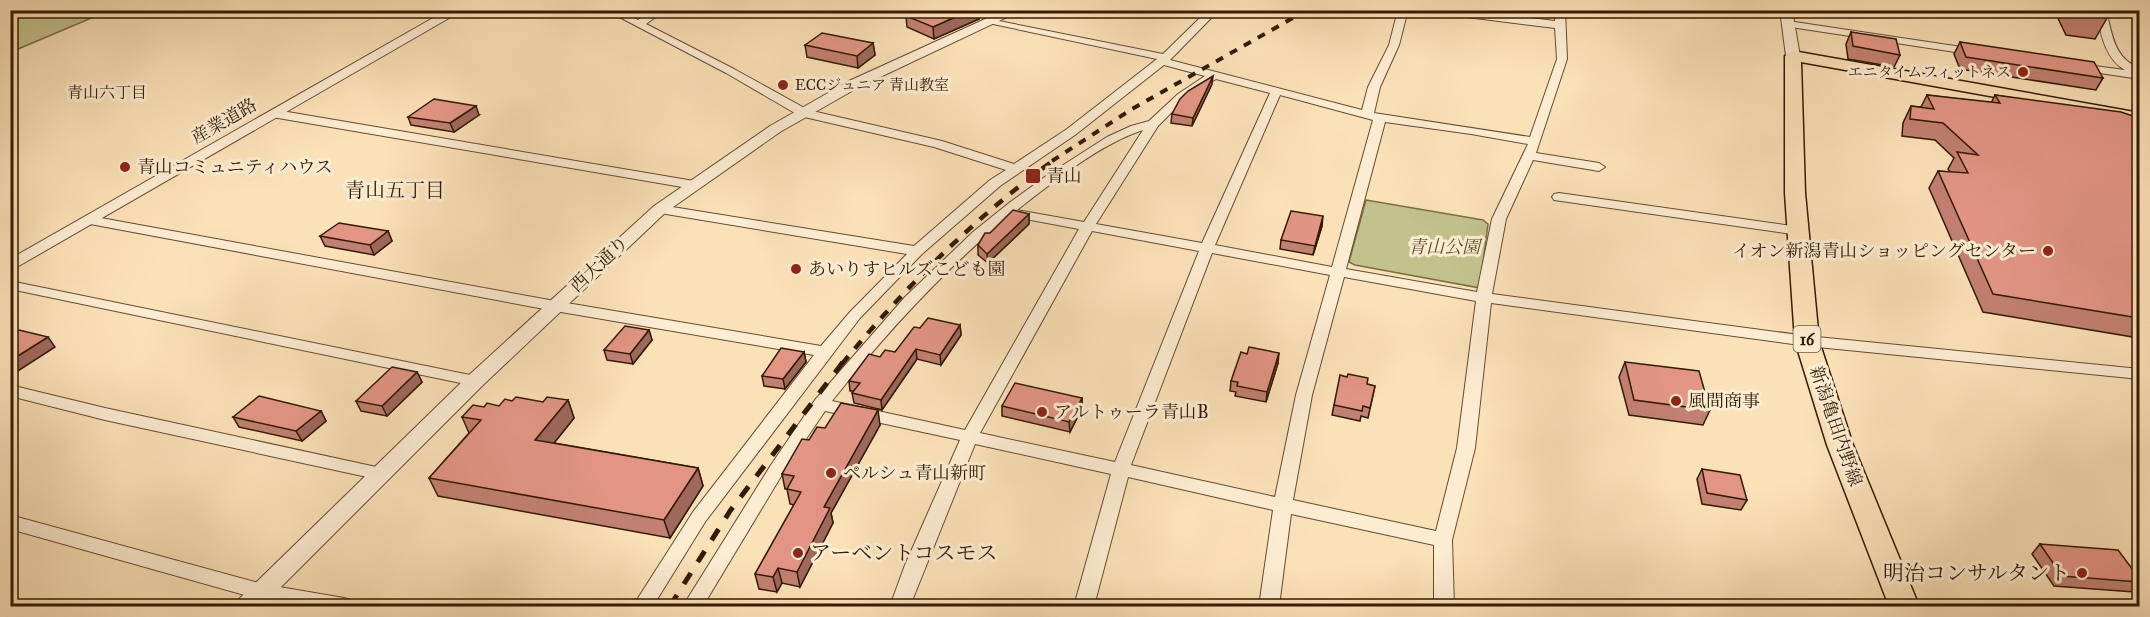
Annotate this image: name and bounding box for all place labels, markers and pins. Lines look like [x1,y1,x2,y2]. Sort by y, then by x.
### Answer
place label: エニタイムフィットネス [1848,63,2011,81]
marker: エニタイムフィットネス [2016,65,2030,79]
place label: ECCジュニア 青山教室 [795,76,949,94]
marker: ECCジュニア 青山教室 [776,78,790,92]
place label: 青山コミュニティハウス [137,156,333,178]
marker: 青山コミュニティハウス [118,160,132,174]
place label: 青山 [1046,165,1082,187]
marker: 青山 [1024,167,1042,185]
place label: イオン新潟青山ショッピングセンター [1732,240,2036,262]
marker: イオン新潟青山ショッピングセンター [2041,244,2055,258]
place label: あいりすヒルズこども園 [808,258,1005,280]
marker: あいりすヒルズこども園 [789,262,803,276]
place label: 風間商事 [1688,390,1760,412]
marker: 風間商事 [1669,394,1683,408]
place label: アルトゥーラ青山B [1054,401,1209,423]
marker: アルトゥーラ青山B [1035,405,1049,419]
place label: ペルシュ青山新町 [843,462,986,484]
marker: ペルシュ青山新町 [824,466,838,480]
place label: アーベントコスモス [810,540,998,566]
marker: アーベントコスモス [791,546,805,560]
place label: 明治コンサルタント [1883,560,2070,586]
marker: 明治コンサルタント [2075,566,2089,580]

